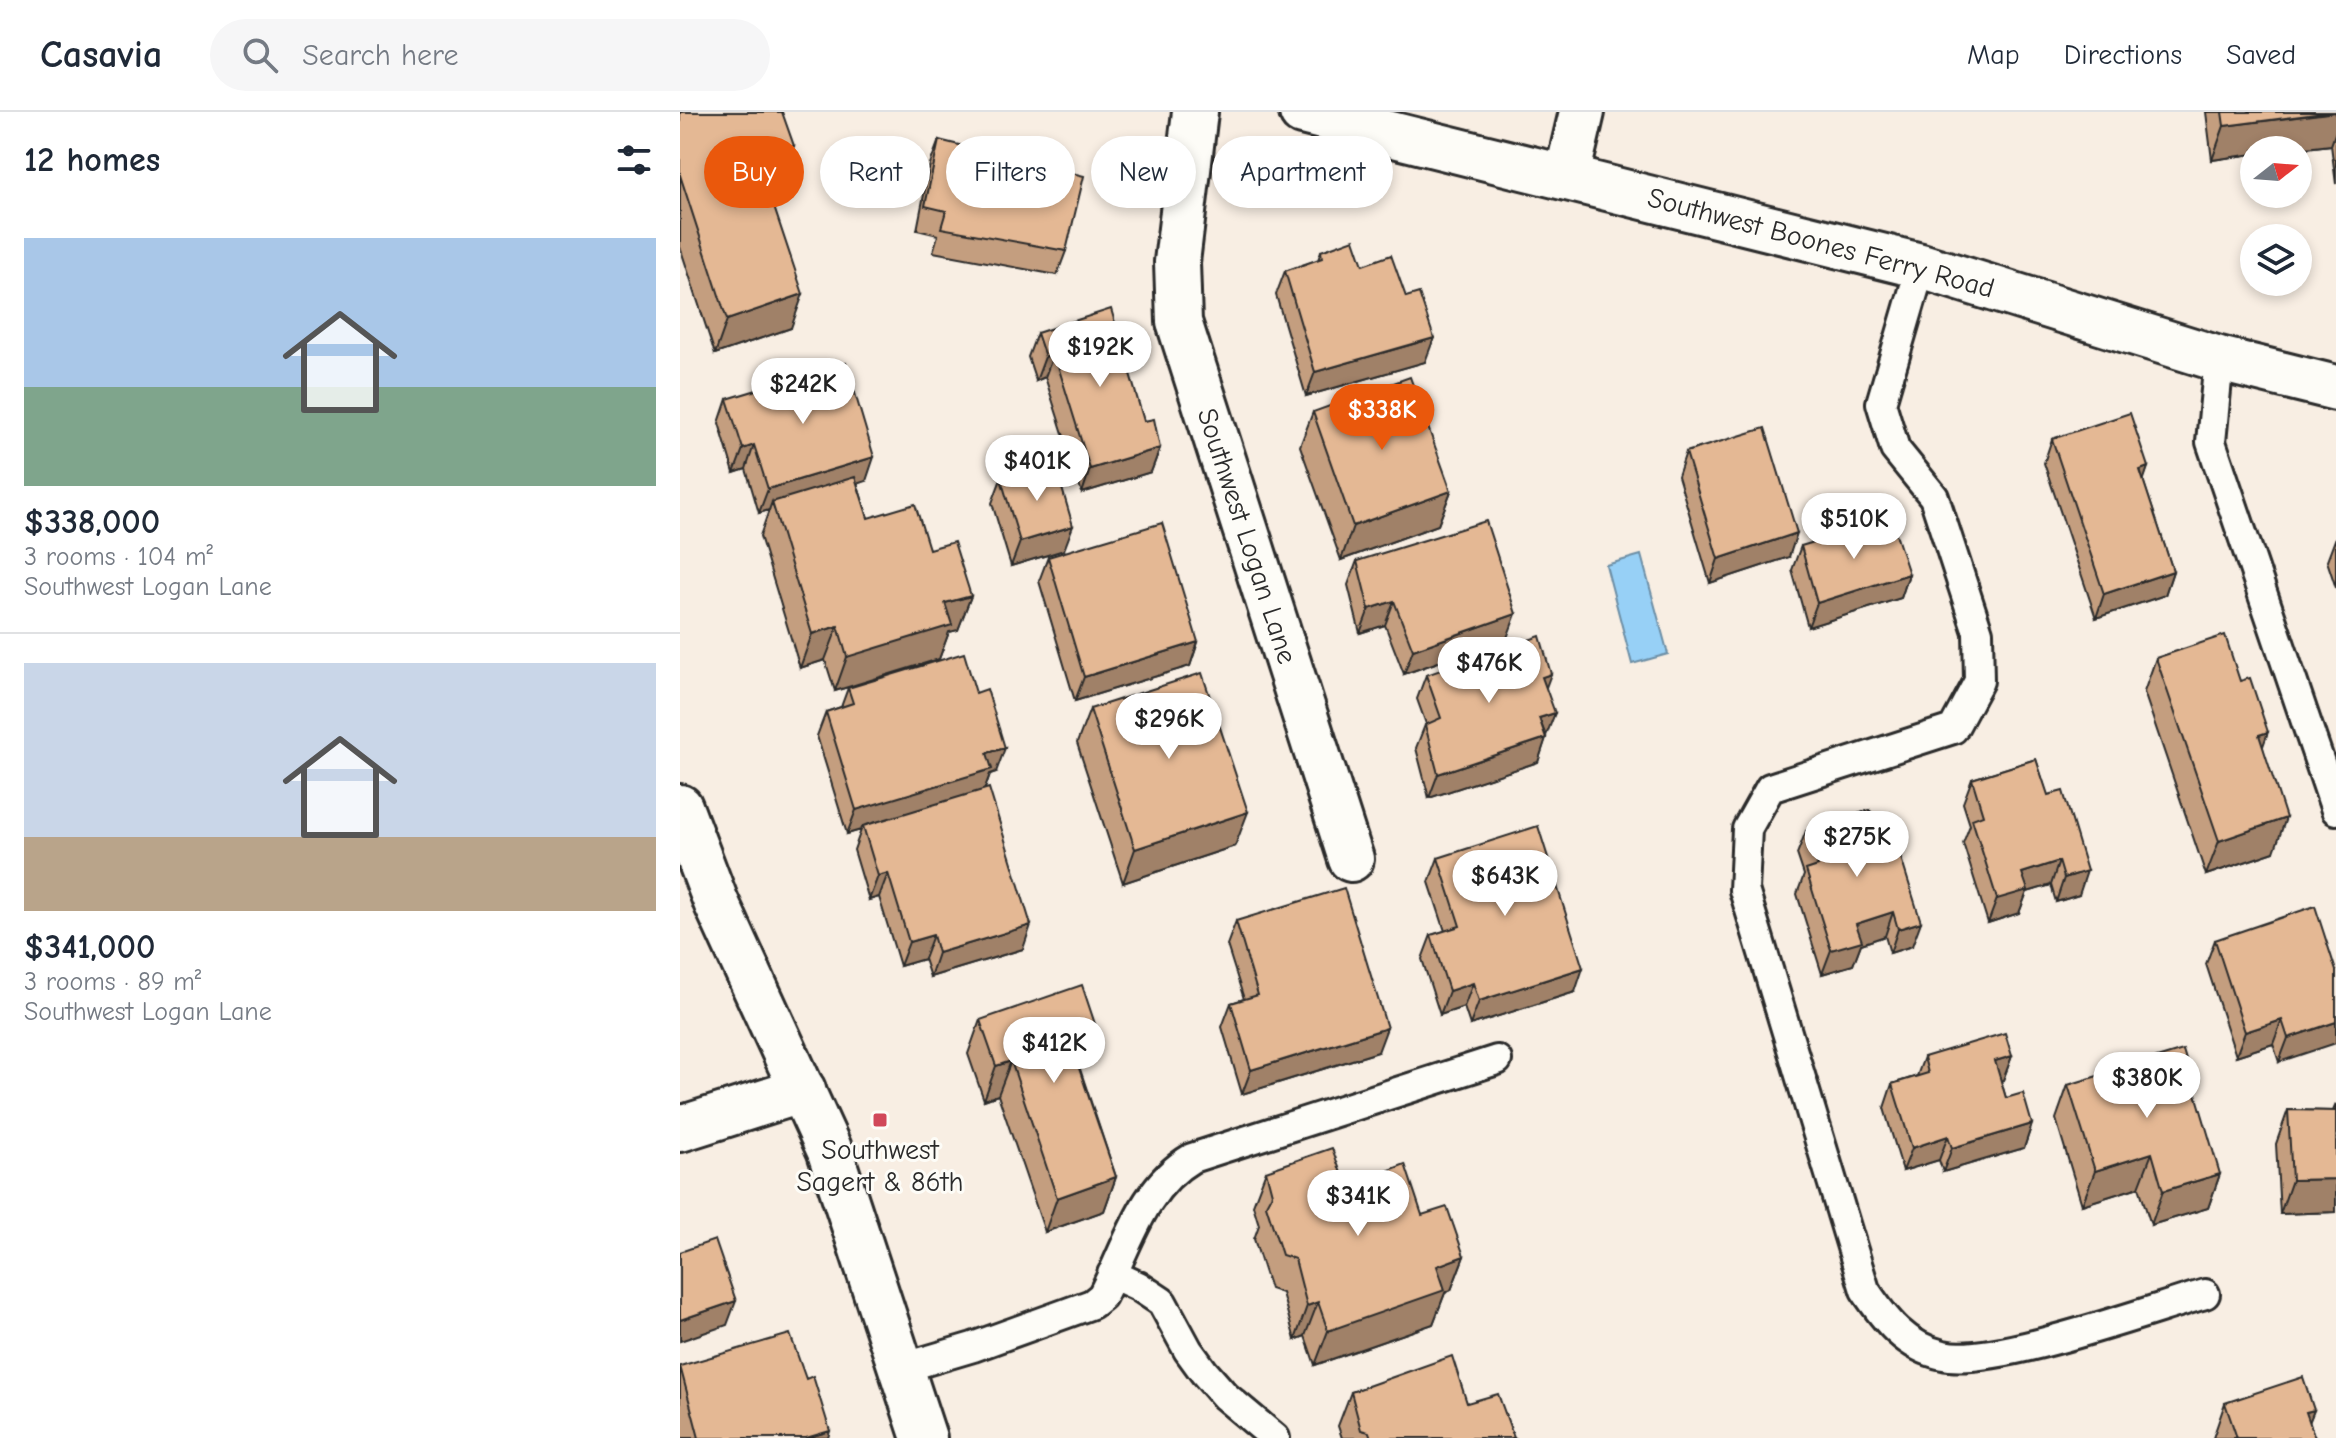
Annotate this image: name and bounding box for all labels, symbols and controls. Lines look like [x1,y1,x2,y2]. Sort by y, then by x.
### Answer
search box [210,19,770,91]
text: Casavia [40,33,162,77]
icon: search [238,33,282,77]
text: Search here [302,38,458,73]
text: Map [1967,39,2020,71]
text: Directions [2064,39,2182,71]
text: Saved [2226,39,2296,71]
chip: Buy [704,136,804,208]
chip: Rent [820,136,930,208]
chip: Filters [946,136,1075,208]
chip: New [1091,136,1196,208]
chip: Apartment [1212,136,1393,208]
north arrow [2240,136,2312,208]
map controls [2240,136,2312,296]
icon: filters [612,138,656,182]
text: 12 homes [24,140,160,180]
street label: Southwest Boones Ferry Road [1644,181,1998,305]
button: layers [2240,224,2312,296]
icon: home [268,290,412,434]
pin: $192K [1044,321,1156,389]
text: $192K [1066,332,1134,362]
pin: $242K [747,358,859,426]
text: $242K [769,369,837,399]
pin: $338K [1326,384,1438,452]
text: $338K [1347,395,1417,425]
street label: Southwest Logan Lane [1191,404,1303,668]
pin: $401K [981,435,1093,503]
text: $401K [1003,446,1071,476]
pin: $510K [1798,493,1910,561]
text: $338,000 [24,502,160,542]
text: $510K [1819,504,1889,534]
text: 3 rooms · 104 m² [24,542,213,572]
text: Southwest Logan Lane [24,572,272,602]
pin: $476K [1433,637,1545,705]
text: $476K [1456,648,1522,678]
pin: $296K [1113,693,1225,761]
text: $296K [1134,704,1204,734]
icon: home [268,715,412,859]
pin: $275K [1801,811,1913,879]
text: $275K [1823,822,1891,852]
pin: $643K [1449,850,1561,918]
text: $643K [1471,861,1539,891]
text: $341,000 [24,927,155,967]
text: 3 rooms · 89 m² [24,967,201,997]
text: Southwest Logan Lane [24,997,272,1027]
pin: $412K [998,1017,1110,1085]
text: $412K [1021,1028,1087,1058]
pin: $380K [2091,1052,2203,1120]
text: $380K [2111,1063,2183,1093]
marker: Southwest Sagert & 86th [871,1111,889,1129]
place label: Southwest Sagert & 86th [796,1134,964,1198]
pin: $341K [1302,1170,1414,1238]
text: $341K [1325,1181,1391,1211]

